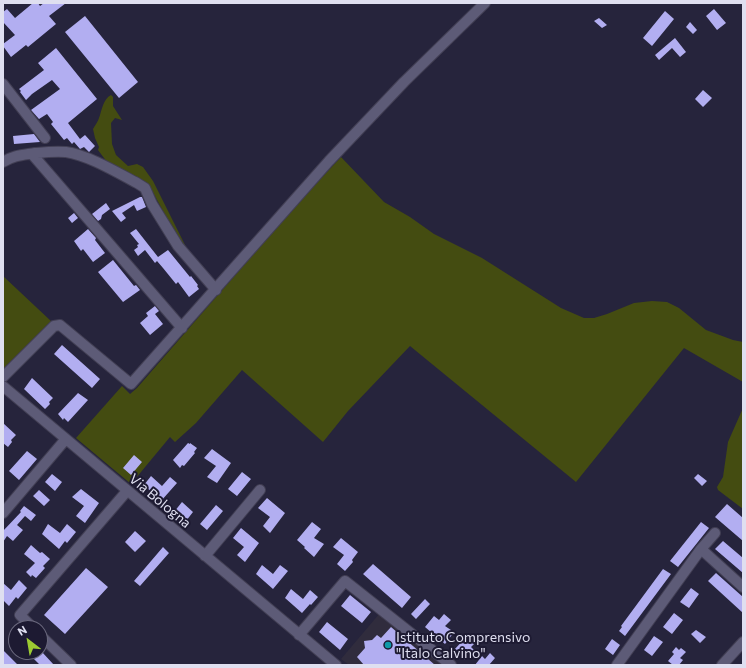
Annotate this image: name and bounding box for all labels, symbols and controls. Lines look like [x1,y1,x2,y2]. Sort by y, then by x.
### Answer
street label: Via Bologna [126,470,194,532]
north arrow [8,620,48,660]
text: N [15,622,29,638]
place label: Istituto Comprensivo "Italo Calvino" [396,629,530,662]
marker: Istituto Comprensivo "Italo Calvino" [383,640,393,650]

